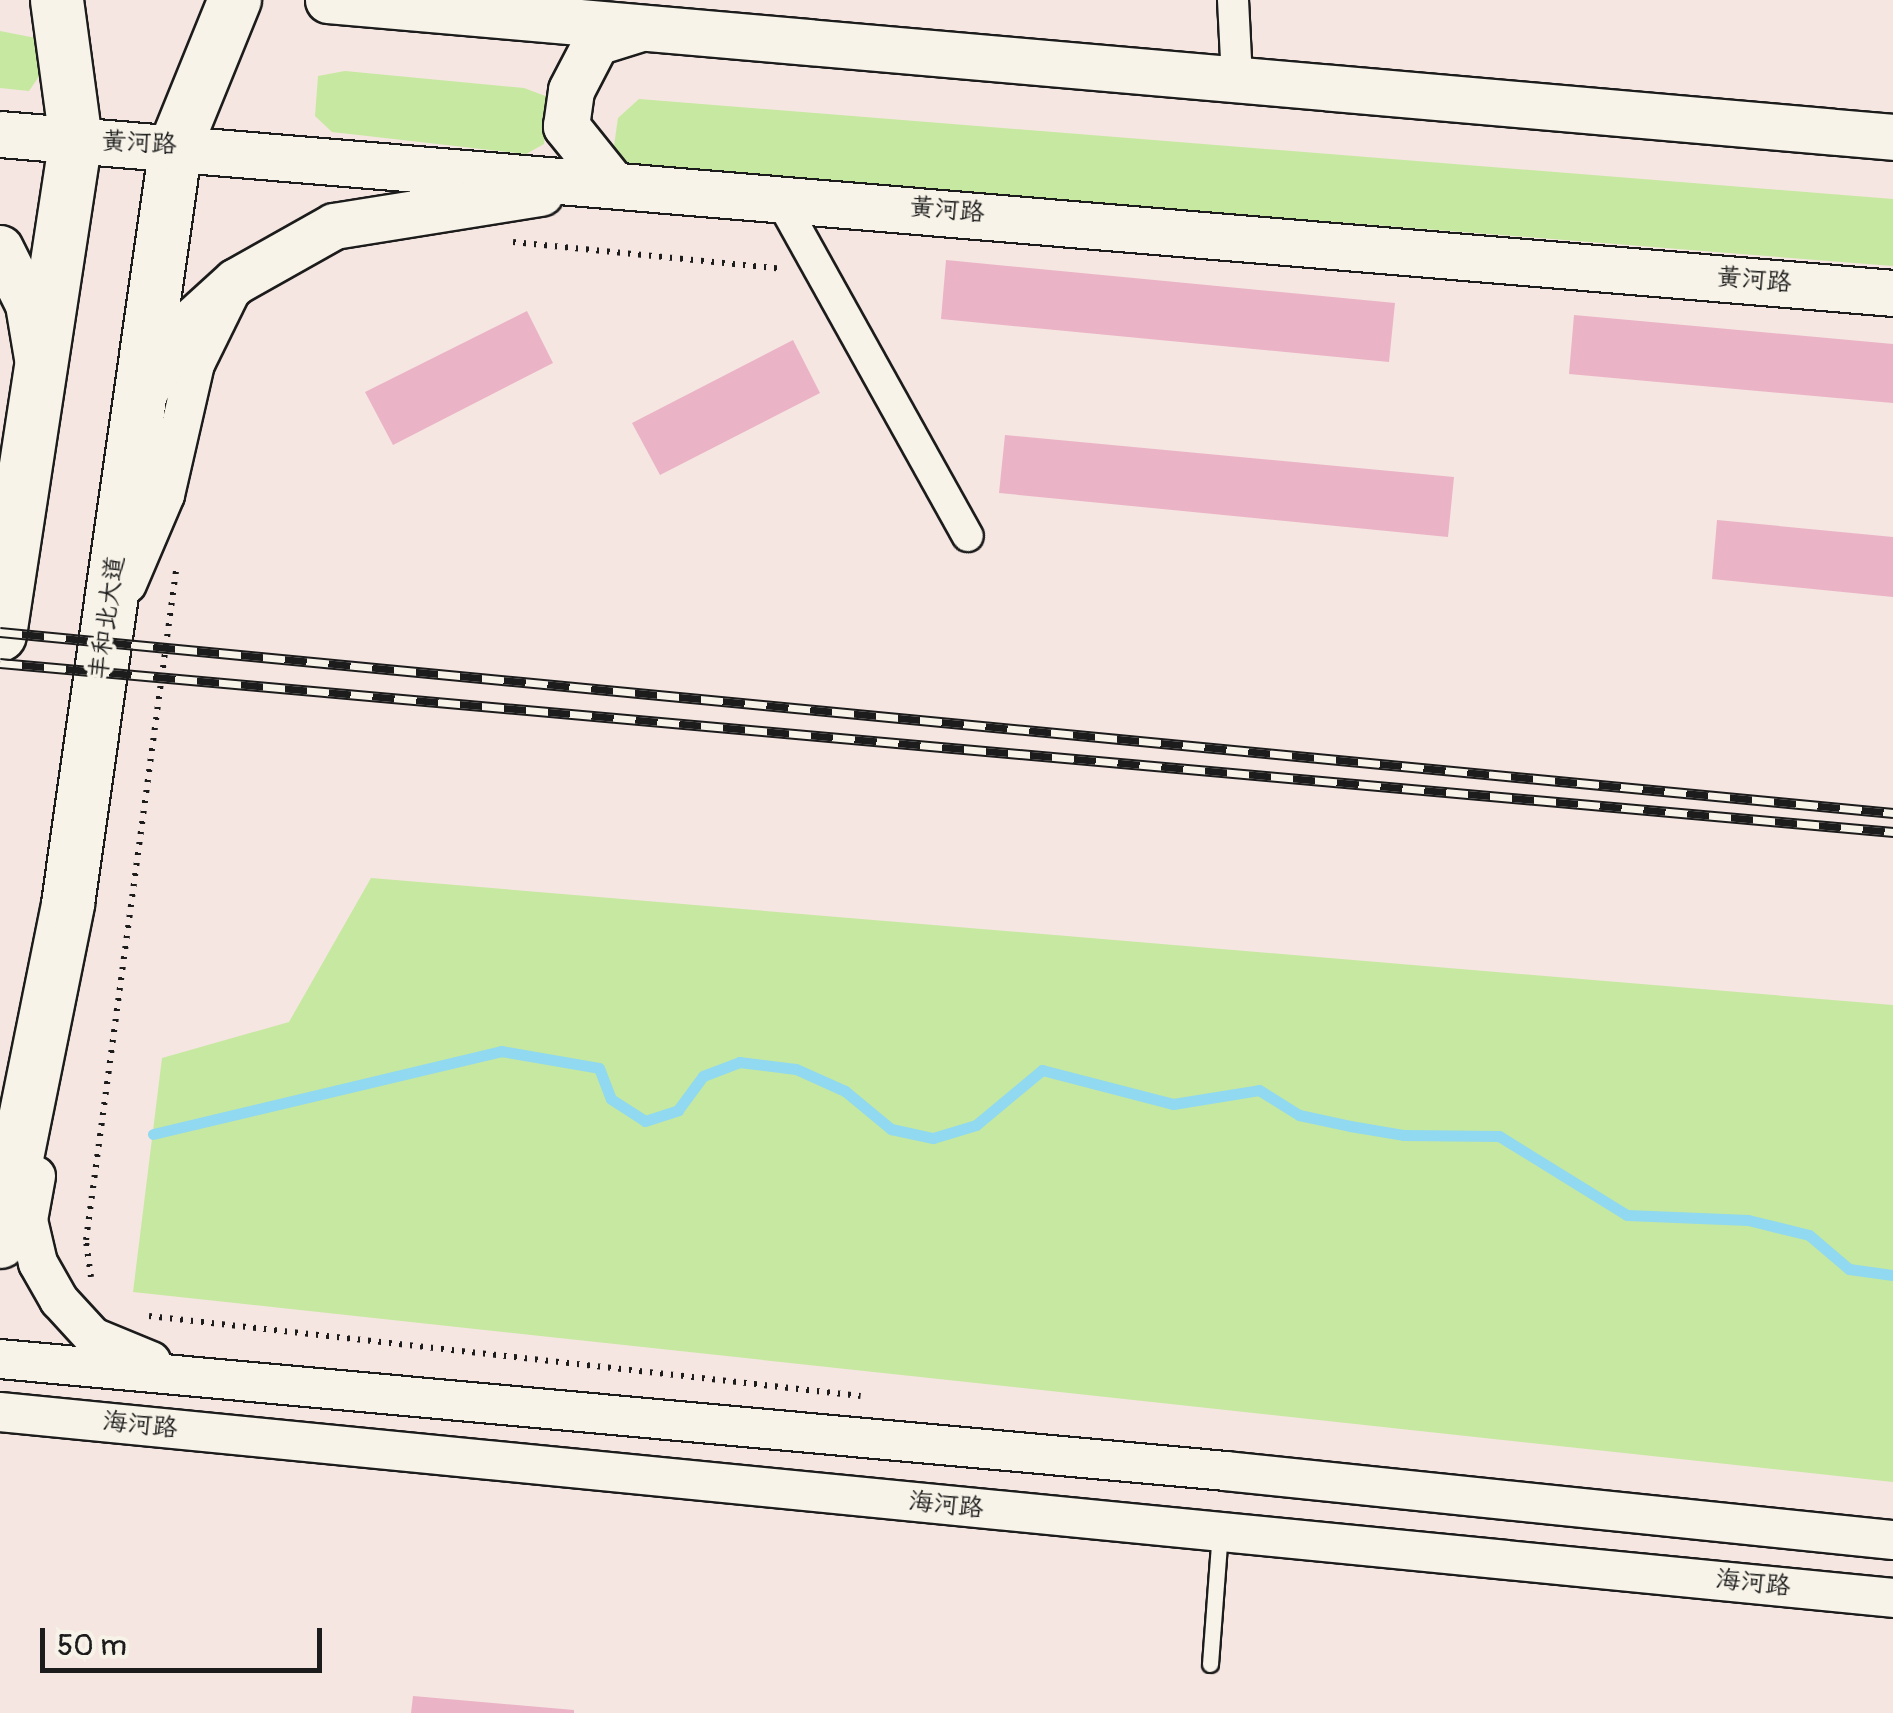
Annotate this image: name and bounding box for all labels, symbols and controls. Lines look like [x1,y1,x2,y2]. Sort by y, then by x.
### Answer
street label: 黄河路 [101,127,177,161]
street label: 黄河路 [908,193,986,229]
street label: 黄河路 [1715,263,1793,299]
street label: 丰和北大道 [84,554,132,682]
street label: 海河路 [101,1407,179,1445]
street label: 海河路 [907,1487,985,1525]
street label: 海河路 [1714,1565,1792,1603]
scale bar [45,1608,328,1670]
text: 50 m [57,1627,127,1664]

